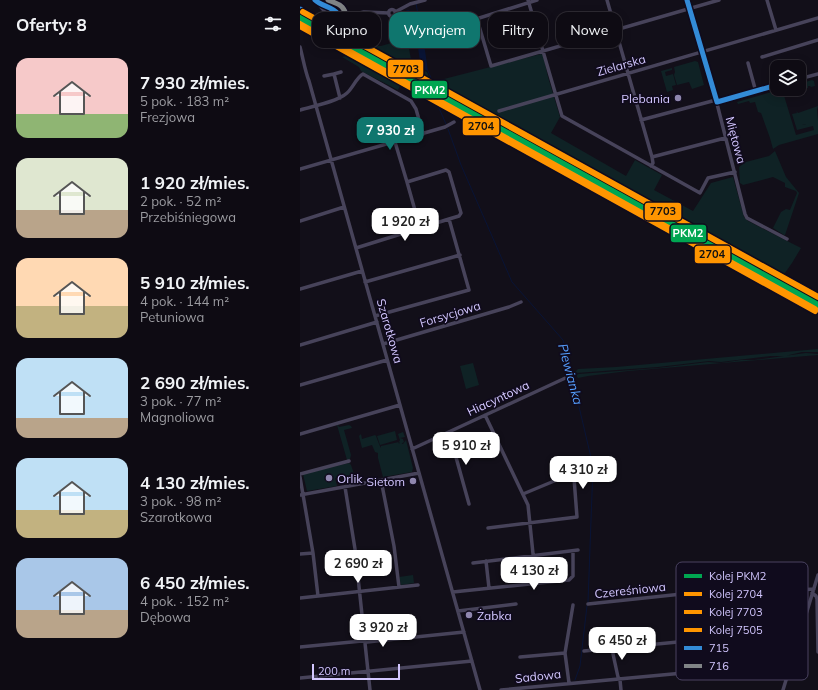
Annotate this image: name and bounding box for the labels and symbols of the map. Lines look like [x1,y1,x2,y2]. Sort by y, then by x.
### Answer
street label: Zielarska [595,51,647,79]
line badge: 7703 [387,59,424,78]
text: 7703 [393,62,420,76]
line badge: PKM2 [411,80,448,99]
text: PKM2 [415,83,446,97]
place label: Plebania [621,91,670,106]
marker: Plebania [673,93,683,103]
street label: Miętowa [723,115,749,165]
pin: 7 930 zł [349,117,431,151]
line badge: 2704 [462,117,500,136]
text: 2704 [468,119,495,133]
line badge: 7703 [644,202,682,221]
text: 7703 [650,204,677,218]
pin: 1 920 zł [364,208,446,242]
line badge: PKM2 [670,224,707,243]
text: PKM2 [673,226,704,240]
line badge: 2704 [694,245,731,264]
text: 2704 [699,247,726,261]
street label: Szarotkowa [374,297,406,365]
street label: Forsycjowa [418,298,482,330]
water label: Plewianka [555,342,587,407]
street label: Hiacyntowa [464,377,532,419]
pin: 5 910 zł [425,432,507,466]
pin: 4 310 zł [542,456,624,490]
place label: Orlik [337,471,363,486]
marker: Orlik [324,473,334,483]
place label: Sietom [367,474,405,489]
marker: Sietom [408,476,418,486]
pin: 2 690 zł [317,550,399,584]
pin: 4 130 zł [493,557,575,591]
legend [676,562,808,680]
text: Kolej PKM2 [709,569,767,583]
street label: Czereśniowa [594,579,666,601]
text: Kolej 2704 [709,587,763,601]
text: Kolej 7703 [709,605,763,619]
place label: Żabka [477,608,512,623]
marker: Żabka [464,610,474,620]
pin: 3 920 zł [342,614,424,648]
text: Kolej 7505 [709,623,763,637]
pin: 6 450 zł [581,627,663,661]
text: 715 [709,641,729,655]
text: 716 [709,659,729,673]
scale bar [312,662,400,681]
street label: Sadowa [514,666,562,686]

